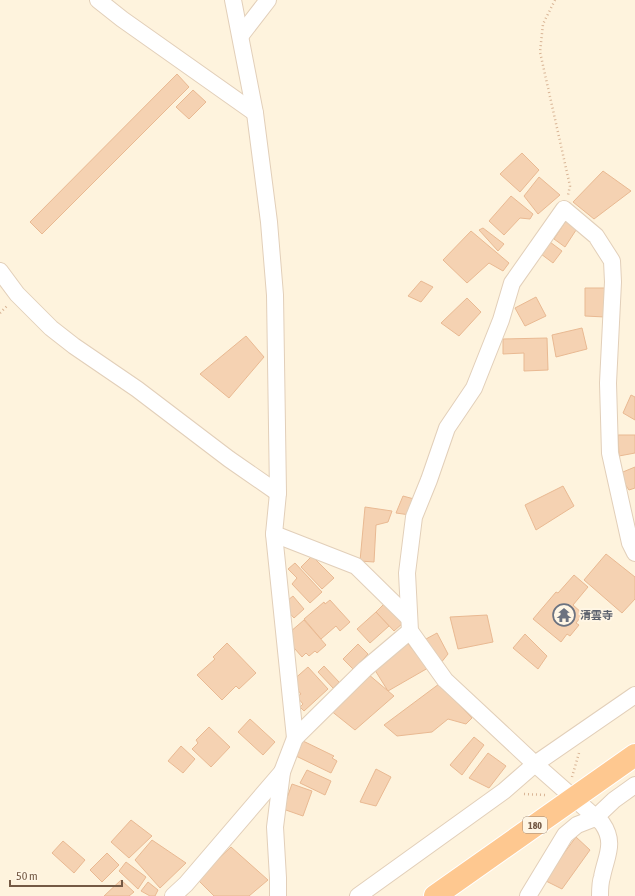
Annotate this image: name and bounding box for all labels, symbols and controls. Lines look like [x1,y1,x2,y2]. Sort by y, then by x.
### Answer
temple icon: 清雲寺 [551,602,577,628]
place label: 清雲寺 [580,609,613,621]
road number: 180 [523,817,547,833]
scale bar [10,862,122,888]
text: 50 m [16,869,38,883]

